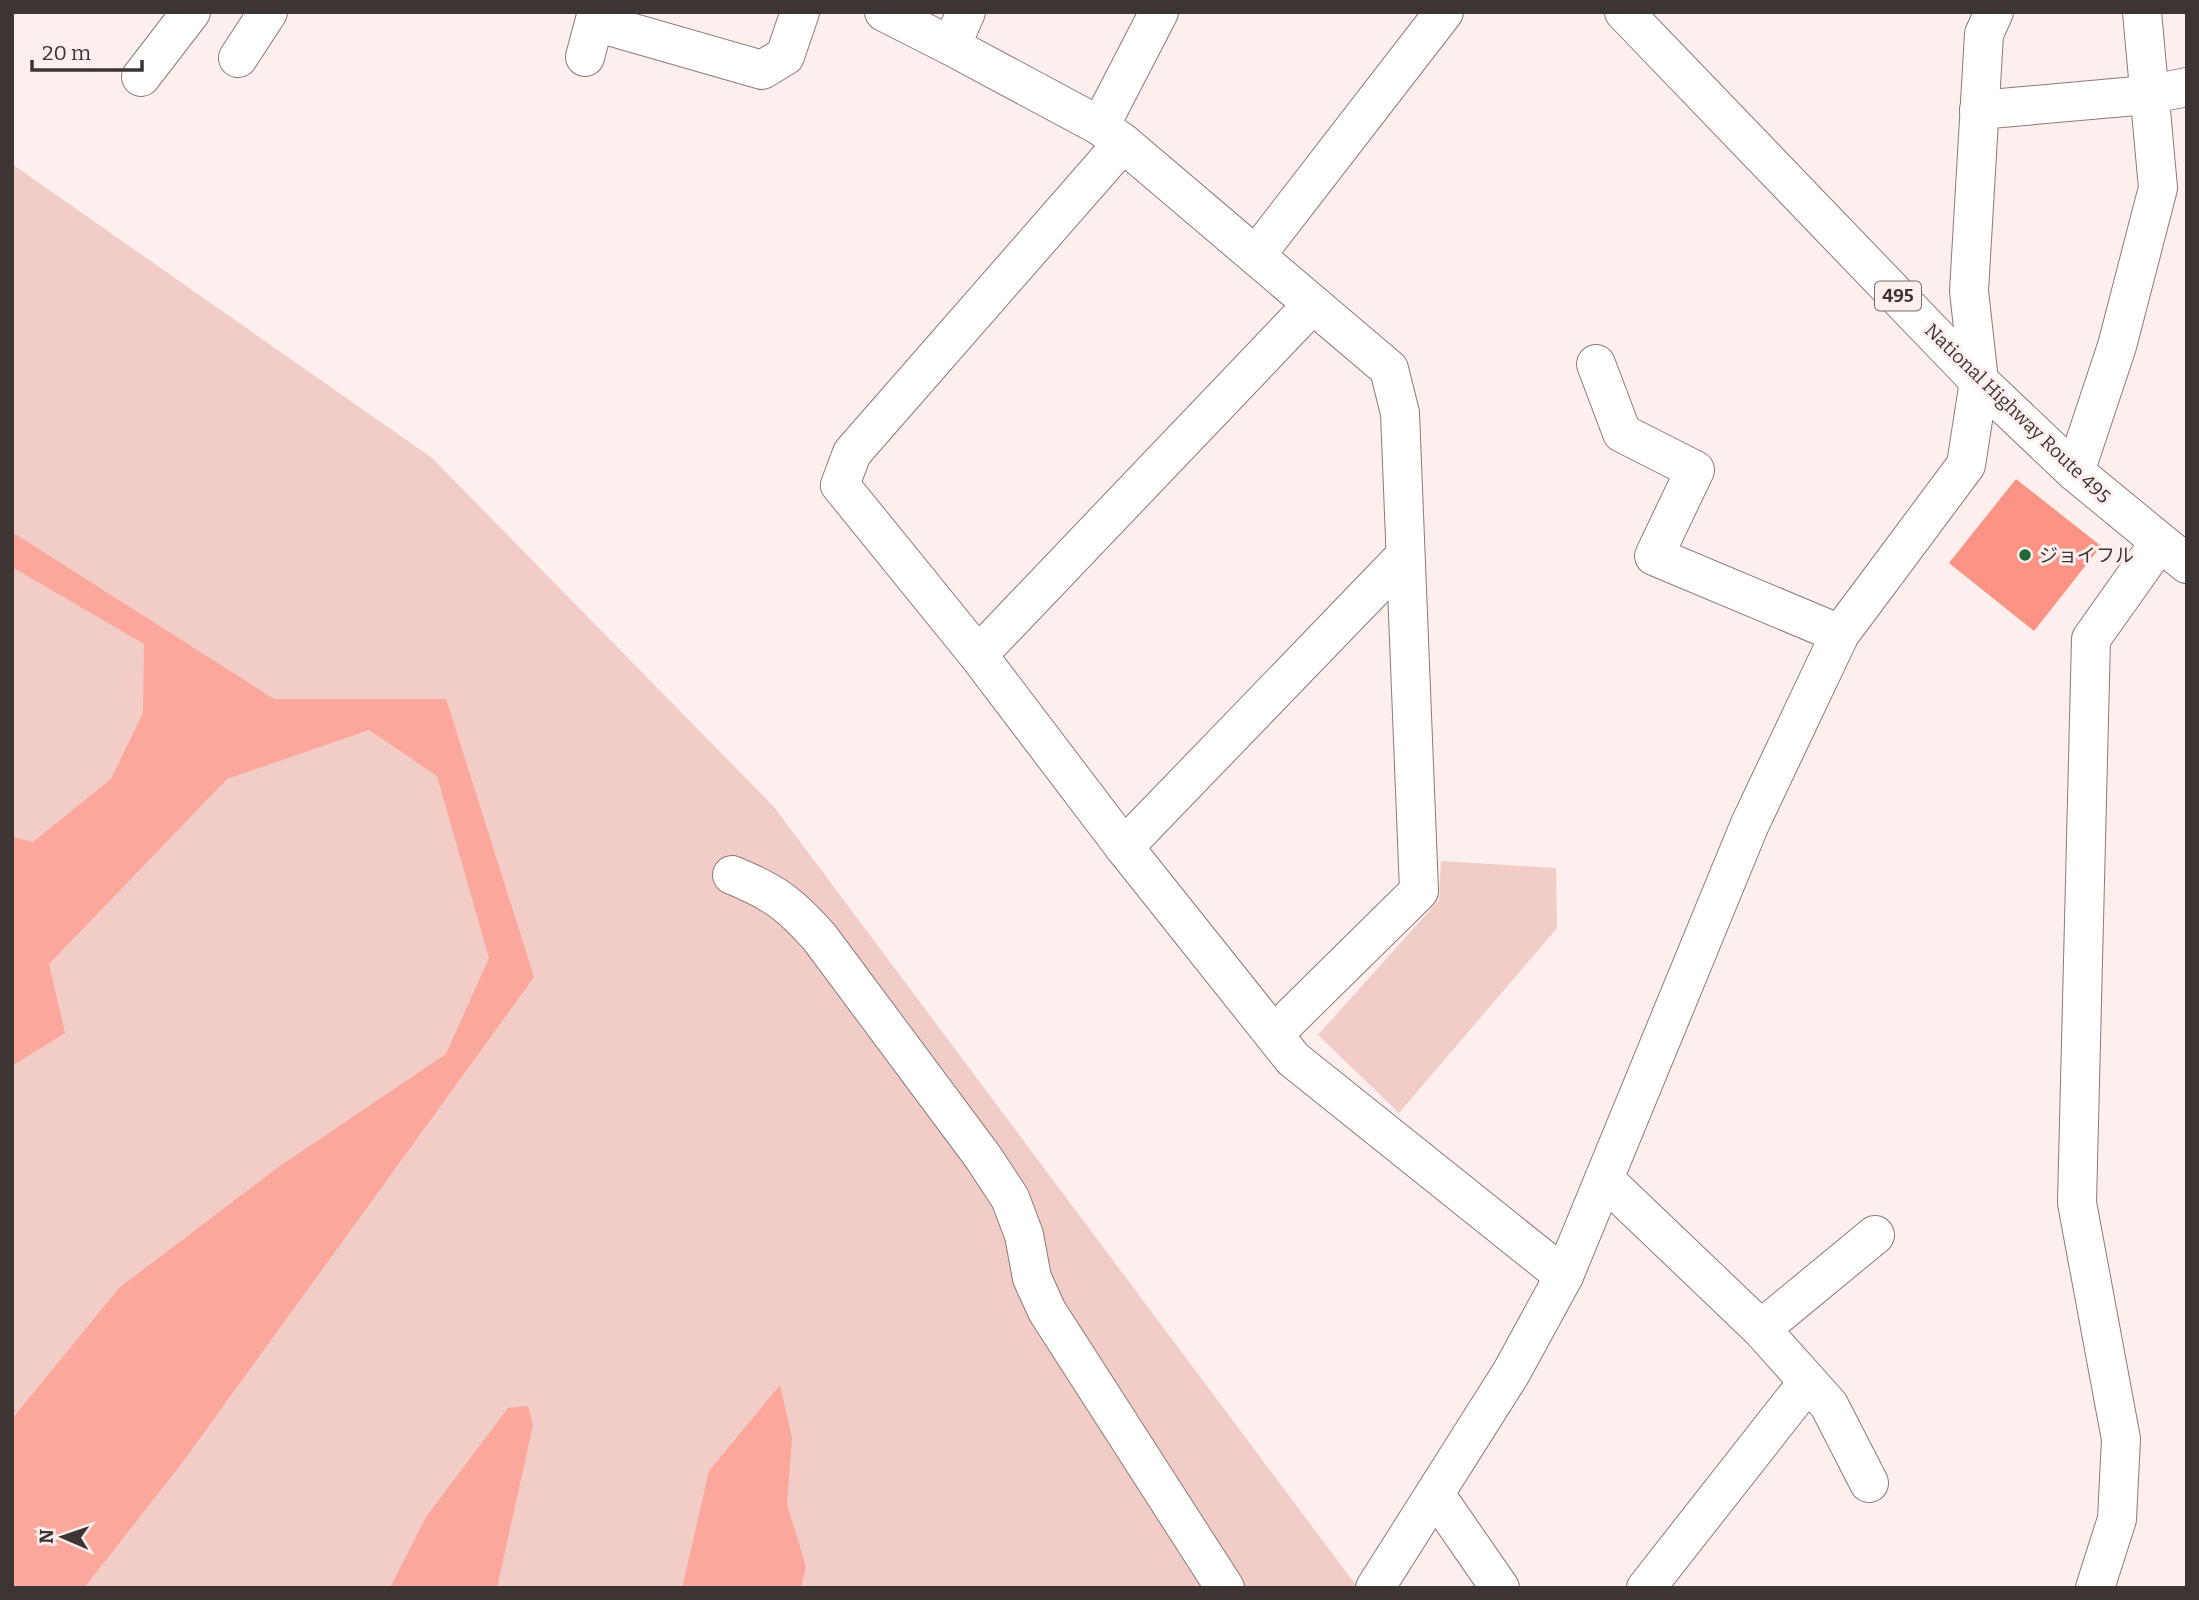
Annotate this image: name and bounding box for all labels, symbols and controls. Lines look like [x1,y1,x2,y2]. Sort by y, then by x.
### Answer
scale bar [32,28,142,72]
text: 20 m [42,40,91,66]
road number: 495 [1875,282,1921,310]
street label: National Highway Route 495 [1920,319,2115,508]
place label: ジョイフル [2039,544,2134,567]
marker: ジョイフル [2017,547,2033,563]
north arrow [28,1502,98,1572]
text: N [35,1528,58,1544]

